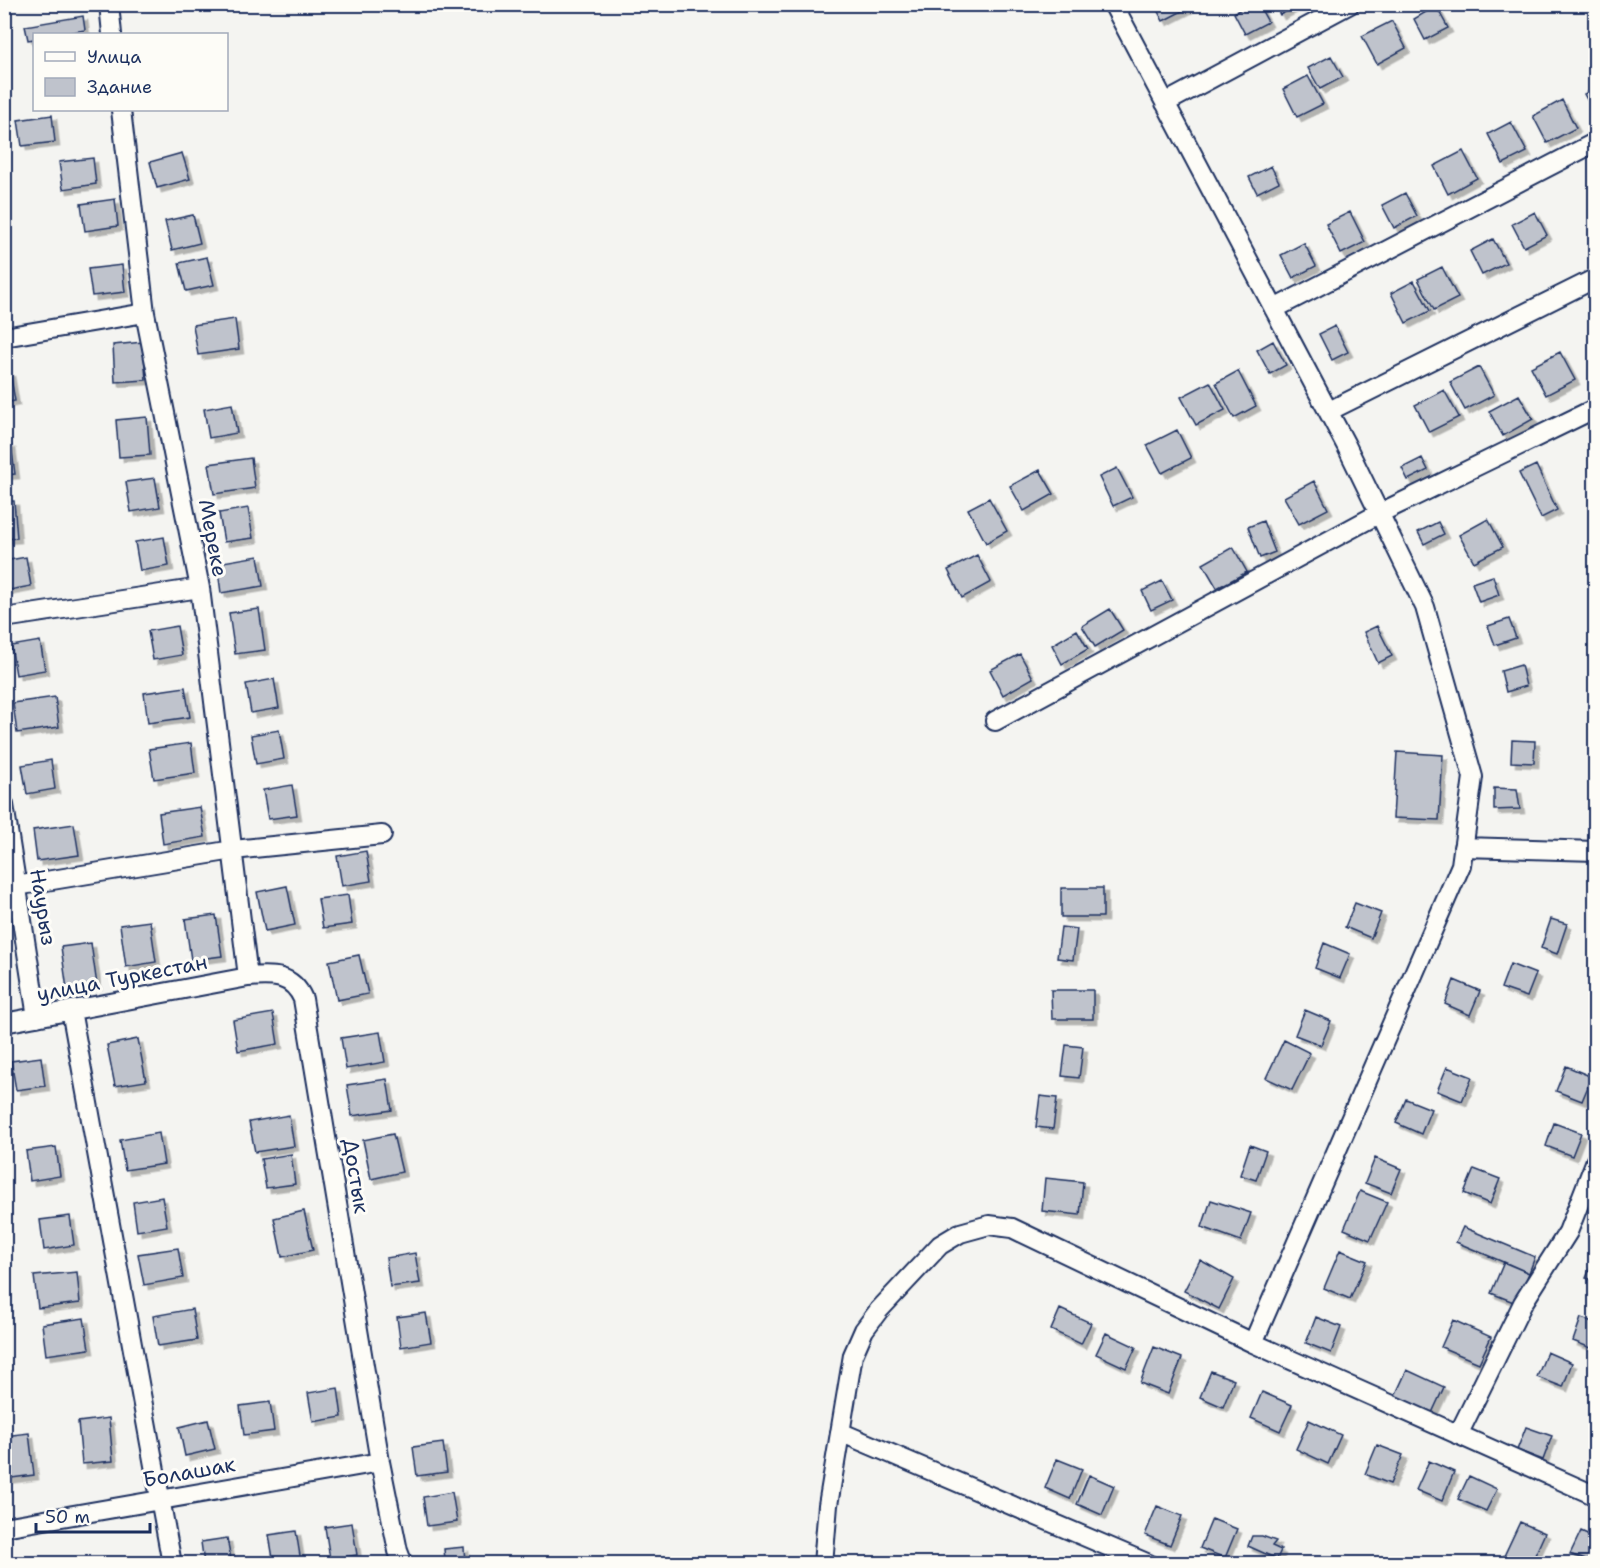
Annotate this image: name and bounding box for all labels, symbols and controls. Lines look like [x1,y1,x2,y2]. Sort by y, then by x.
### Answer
legend [33,33,228,111]
text: Улица [87,45,141,69]
text: Здание [87,75,152,99]
street label: Мереке [192,497,234,579]
street label: Наурыз [23,867,63,947]
street label: улица Туркестан [34,948,210,1008]
street label: Достык [336,1137,376,1215]
street label: Болашак [141,1450,237,1494]
scale bar [36,1496,150,1534]
text: 50 m [45,1505,90,1529]

